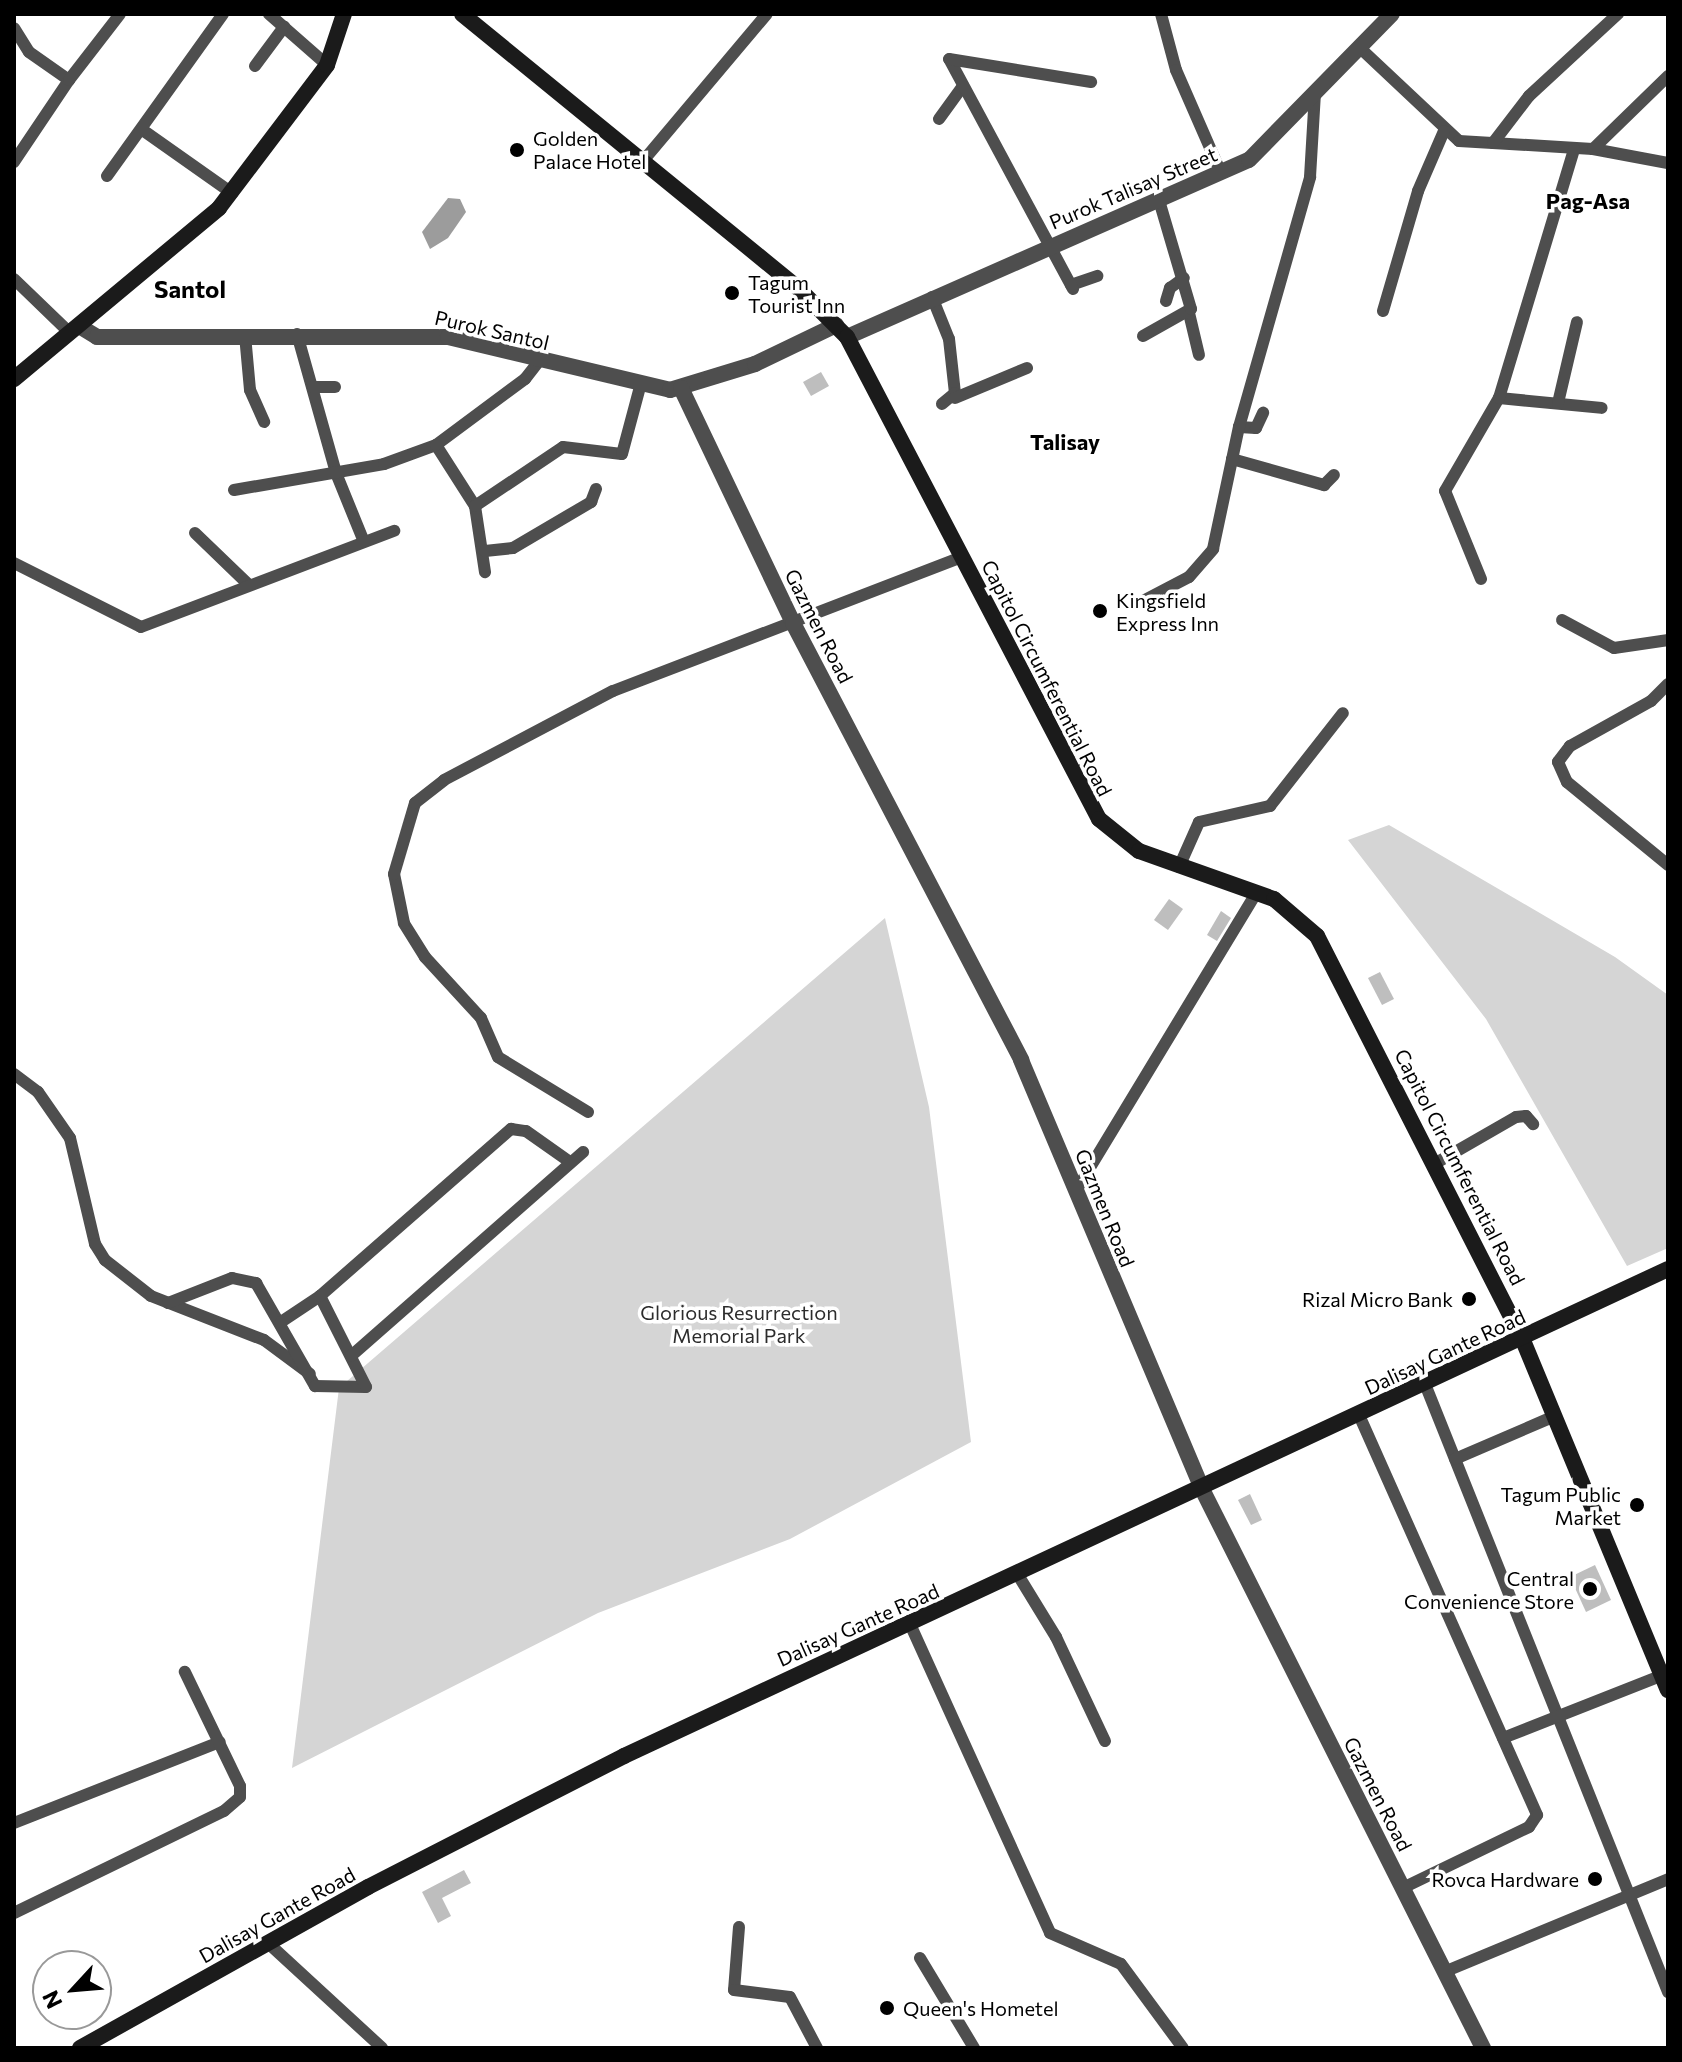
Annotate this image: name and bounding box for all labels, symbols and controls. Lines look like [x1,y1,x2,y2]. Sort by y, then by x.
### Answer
place label: Golden Palace Hotel [533,126,646,173]
marker: Golden Palace Hotel [508,141,526,159]
street label: Purok Talisay Street [1046,142,1220,234]
district label: Pag-Asa [1546,188,1630,214]
place label: Tagum Tourist Inn [748,270,845,317]
district label: Santol [154,275,226,303]
marker: Tagum Tourist Inn [723,284,741,302]
street label: Purok Santol [432,305,552,355]
district label: Talisay [1030,429,1100,455]
street label: Capitol Circumferential Road [977,556,1117,800]
street label: Gazmen Road [780,565,858,687]
place label: Kingsfield Express Inn [1116,588,1219,635]
marker: Kingsfield Express Inn [1091,602,1109,620]
street label: Capitol Circumferential Road [1390,1045,1530,1289]
street label: Gazmen Road [1070,1146,1140,1270]
place label: Rizal Micro Bank [1302,1287,1453,1311]
marker: Rizal Micro Bank [1460,1290,1478,1308]
park label: Glorious Resurrection Memorial Park [640,1300,838,1347]
street label: Dalisay Gante Road [1361,1304,1529,1400]
place label: Tagum Public Market [1500,1482,1621,1529]
marker: Tagum Public Market [1628,1496,1646,1514]
place label: Central Convenience Store [1404,1566,1574,1613]
street label: Dalisay Gante Road [773,1579,943,1671]
marker: Central Convenience Store [1581,1580,1599,1598]
street label: Gazmen Road [1339,1733,1417,1855]
street label: Dalisay Gante Road [195,1862,359,1968]
place label: Rovca Hardware [1431,1867,1579,1891]
marker: Rovca Hardware [1586,1870,1604,1888]
north arrow [32,1950,112,2030]
text: N [36,1987,68,2013]
place label: Queen's Hometel [903,1996,1059,2020]
marker: Queen's Hometel [878,1999,896,2017]

